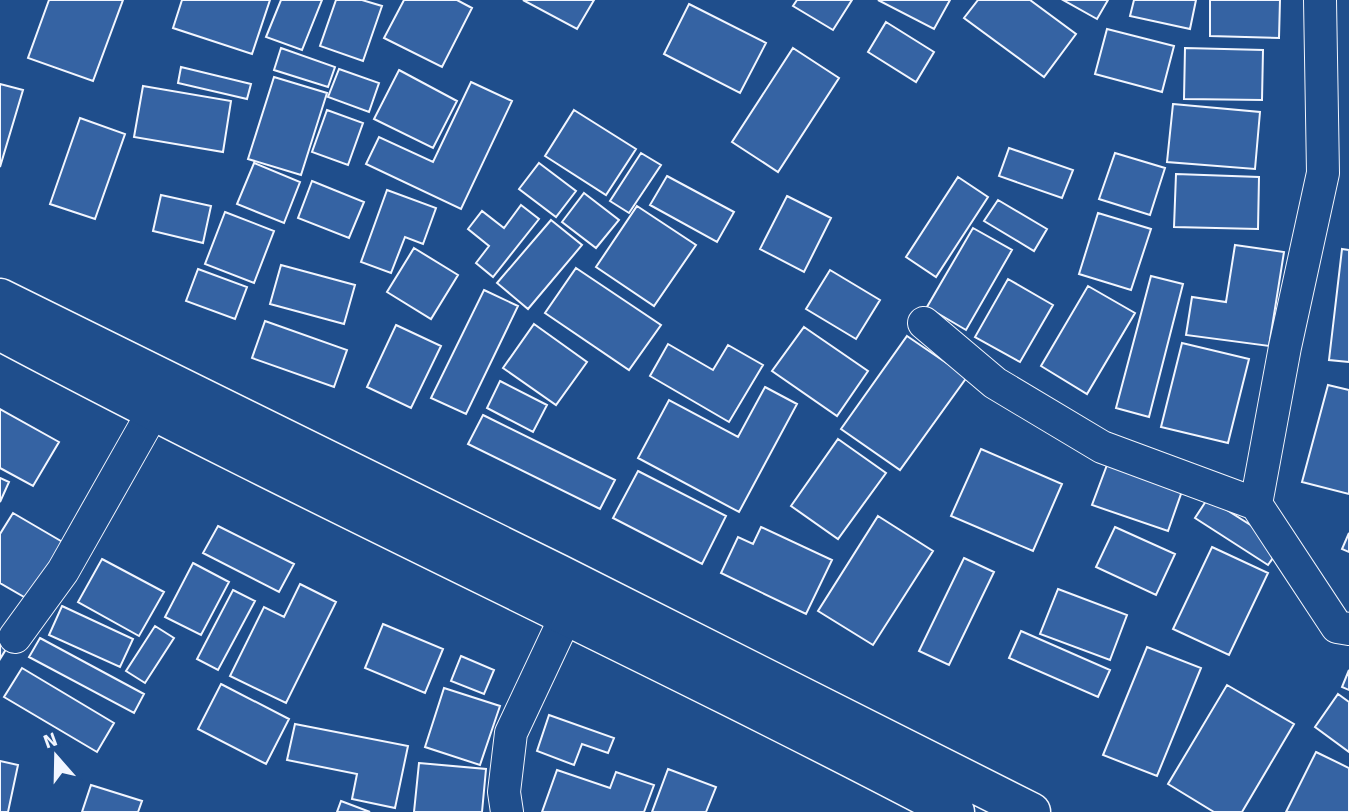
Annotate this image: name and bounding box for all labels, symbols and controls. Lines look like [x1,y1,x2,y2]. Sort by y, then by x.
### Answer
north arrow [21,721,91,791]
text: N [40,727,61,755]

